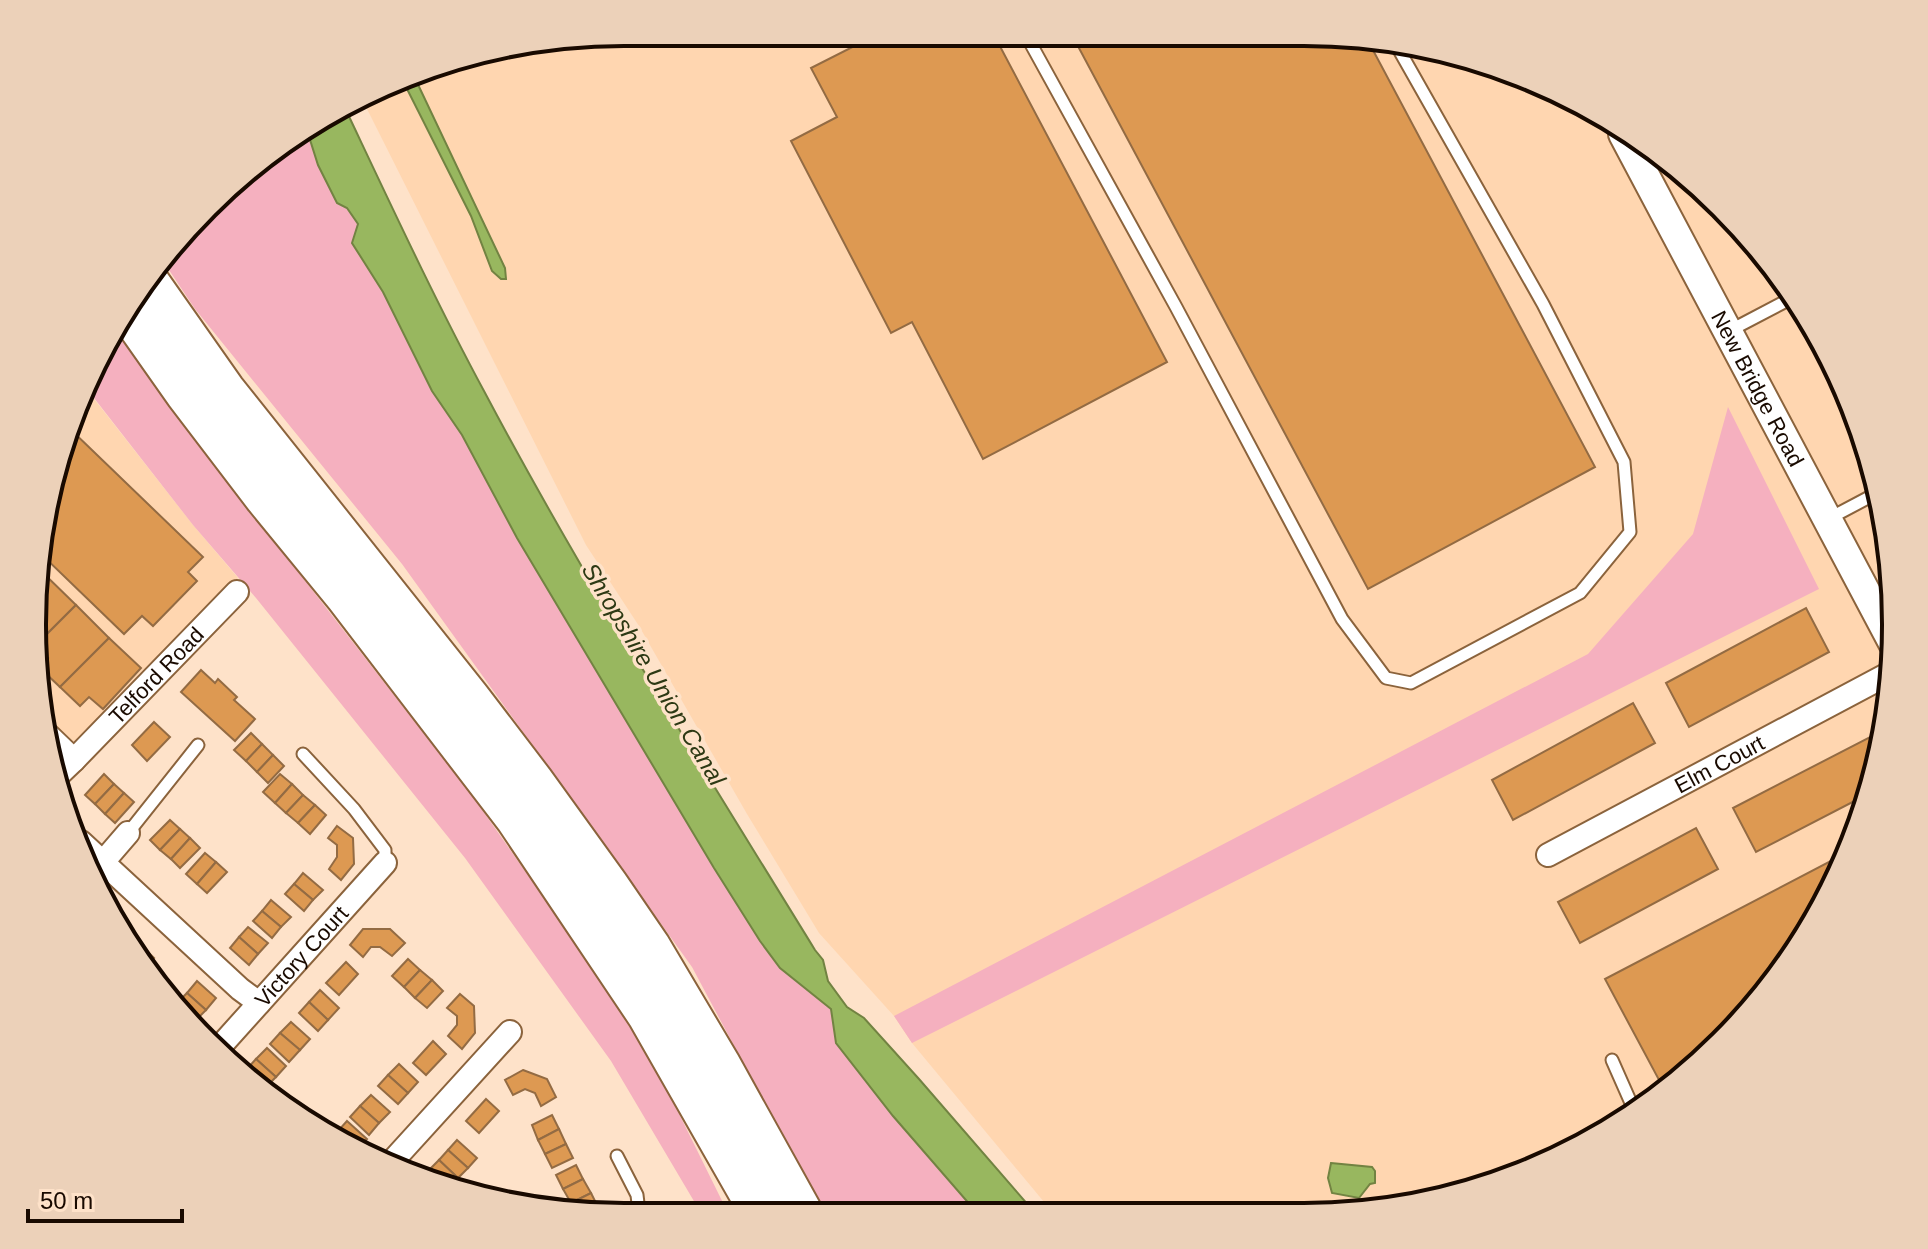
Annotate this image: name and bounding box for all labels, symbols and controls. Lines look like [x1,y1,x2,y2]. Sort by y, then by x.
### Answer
street label: New Bridge Road [1706,306,1809,471]
water label: Shropshire Union Canal [577,558,732,791]
street label: Telford Road [104,622,209,729]
street label: Elm Court [1670,730,1768,798]
street label: Victory Court [250,901,353,1012]
scale bar [28,1173,182,1223]
text: 50 m [40,1187,93,1214]

